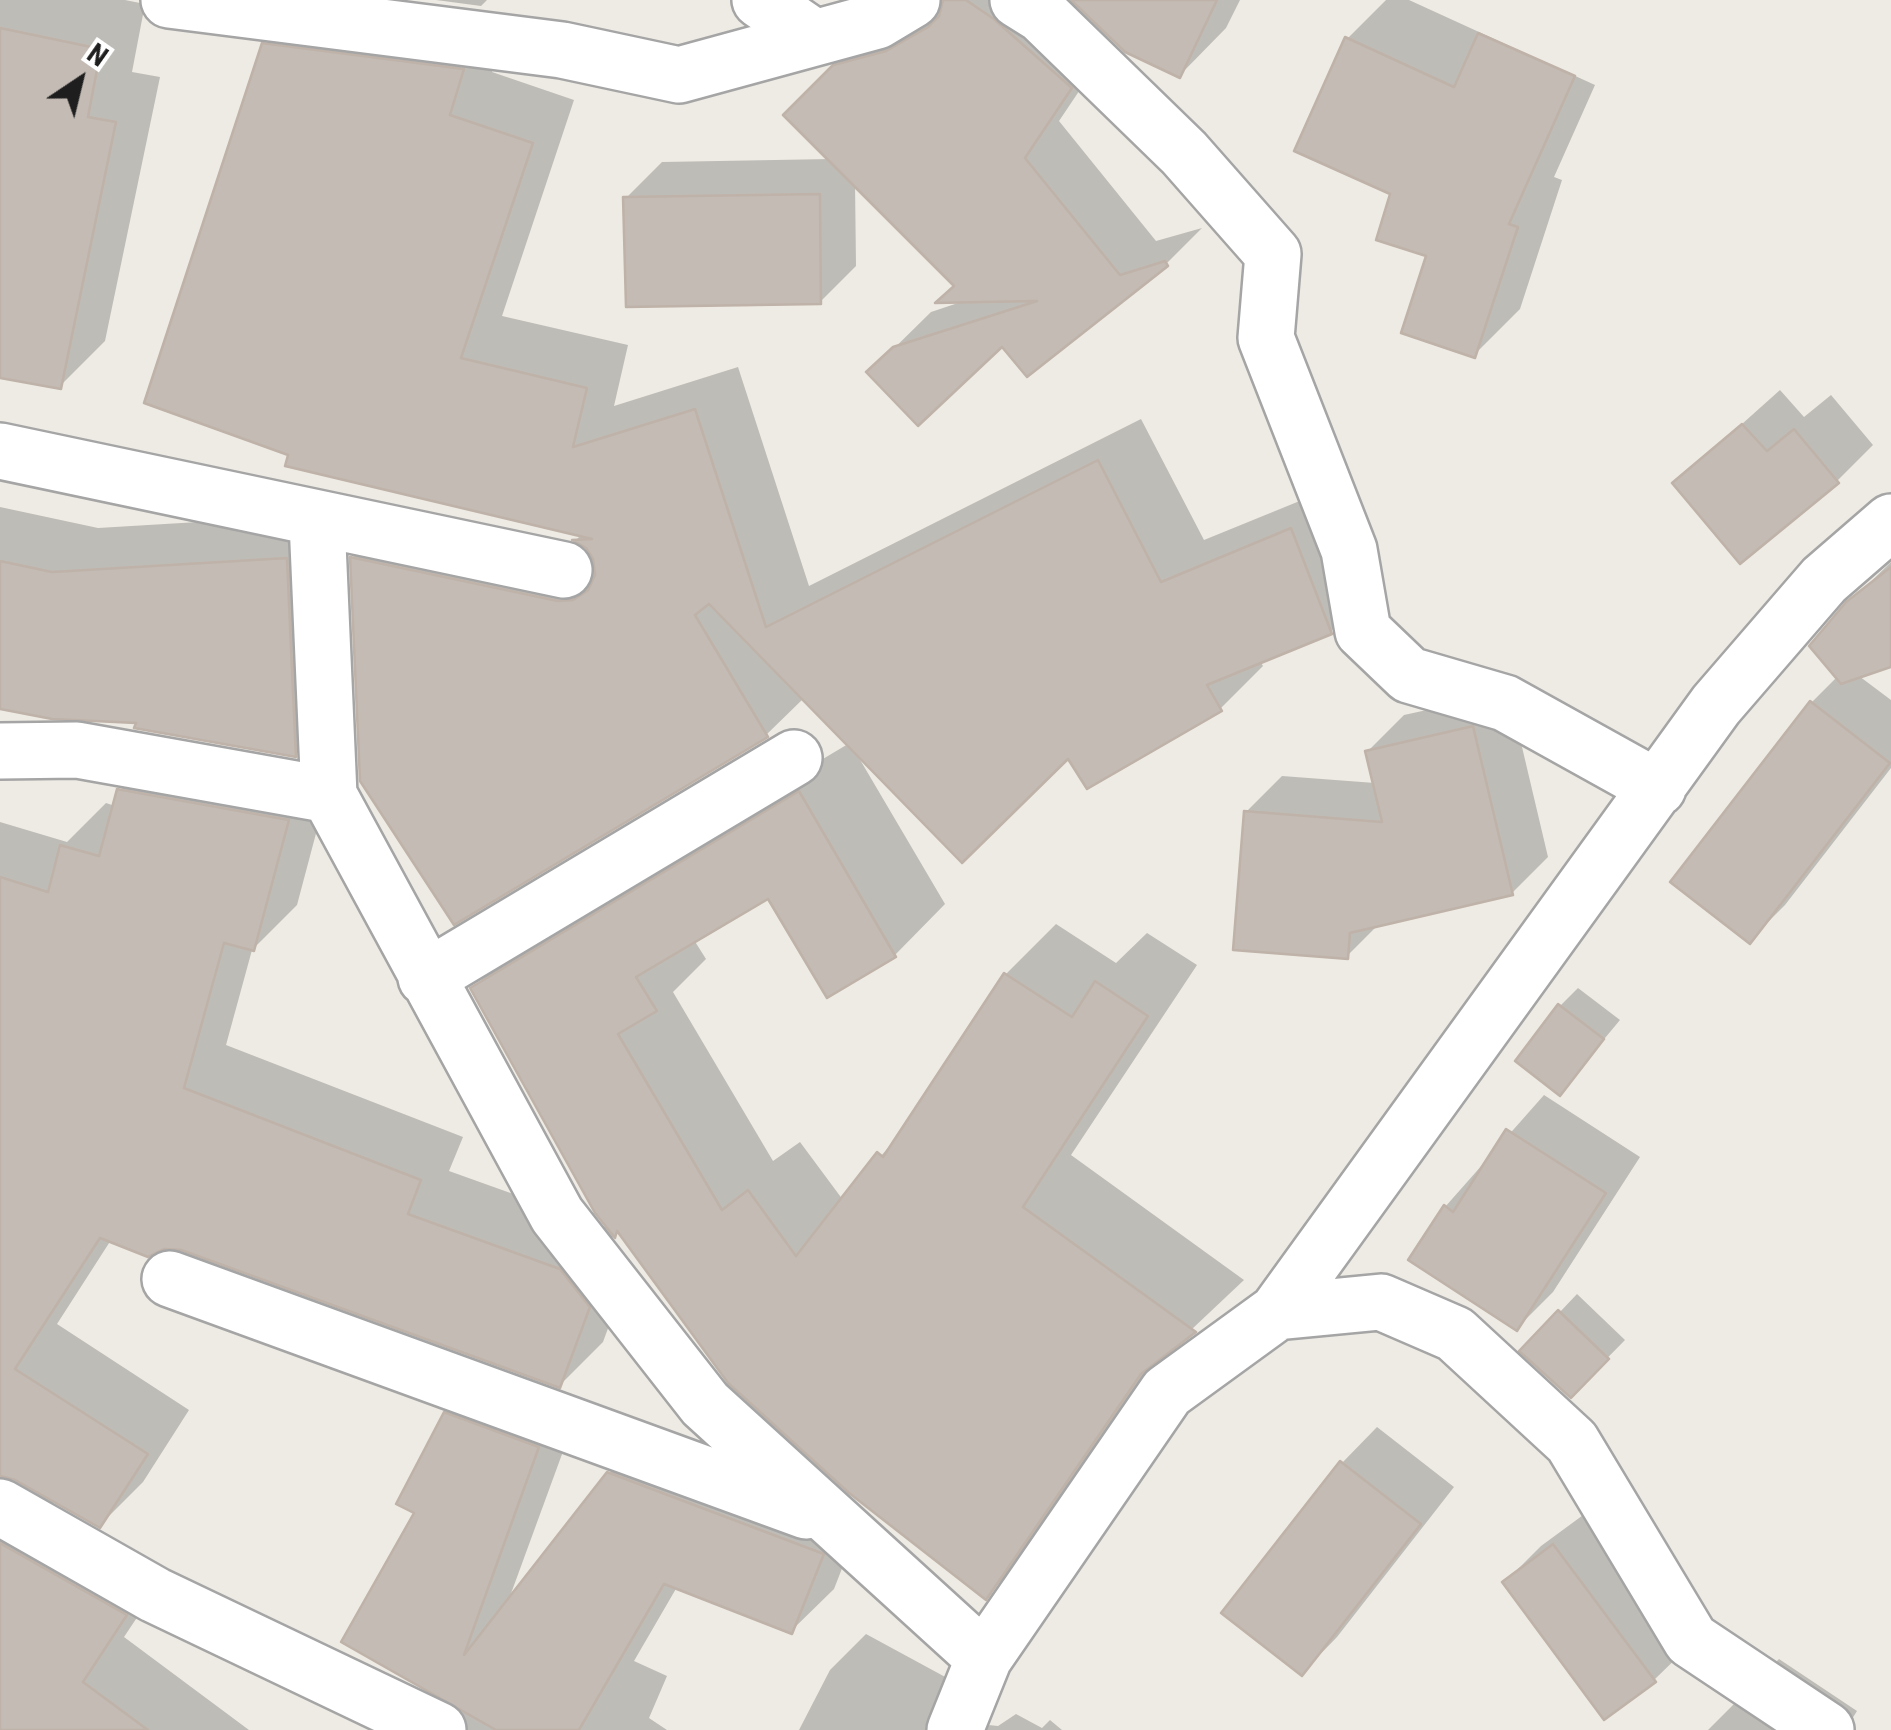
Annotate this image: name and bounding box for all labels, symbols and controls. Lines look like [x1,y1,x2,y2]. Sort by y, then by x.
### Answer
north arrow [30,30,130,130]
text: N [81,37,114,73]

